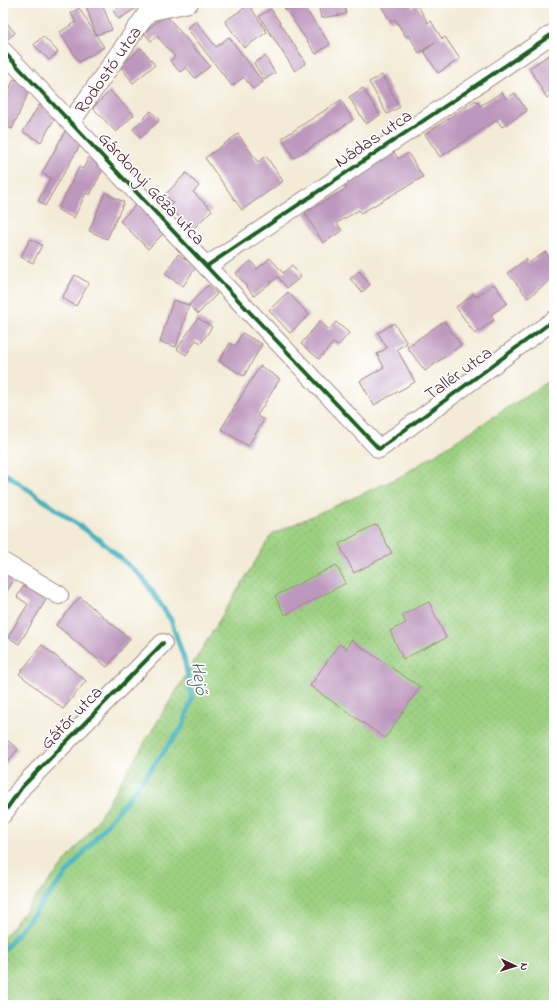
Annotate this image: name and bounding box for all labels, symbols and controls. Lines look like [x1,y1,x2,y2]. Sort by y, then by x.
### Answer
street label: Rodostó utca [69,21,149,120]
street label: Nádas utca [330,104,418,175]
street label: Gárdonyi Géza utca [91,127,210,252]
street label: Tallér utca [420,341,498,408]
water label: Hejő [183,660,214,698]
street label: Gátőr utca [35,681,110,756]
north arrow [495,946,535,986]
text: N [516,962,532,971]

